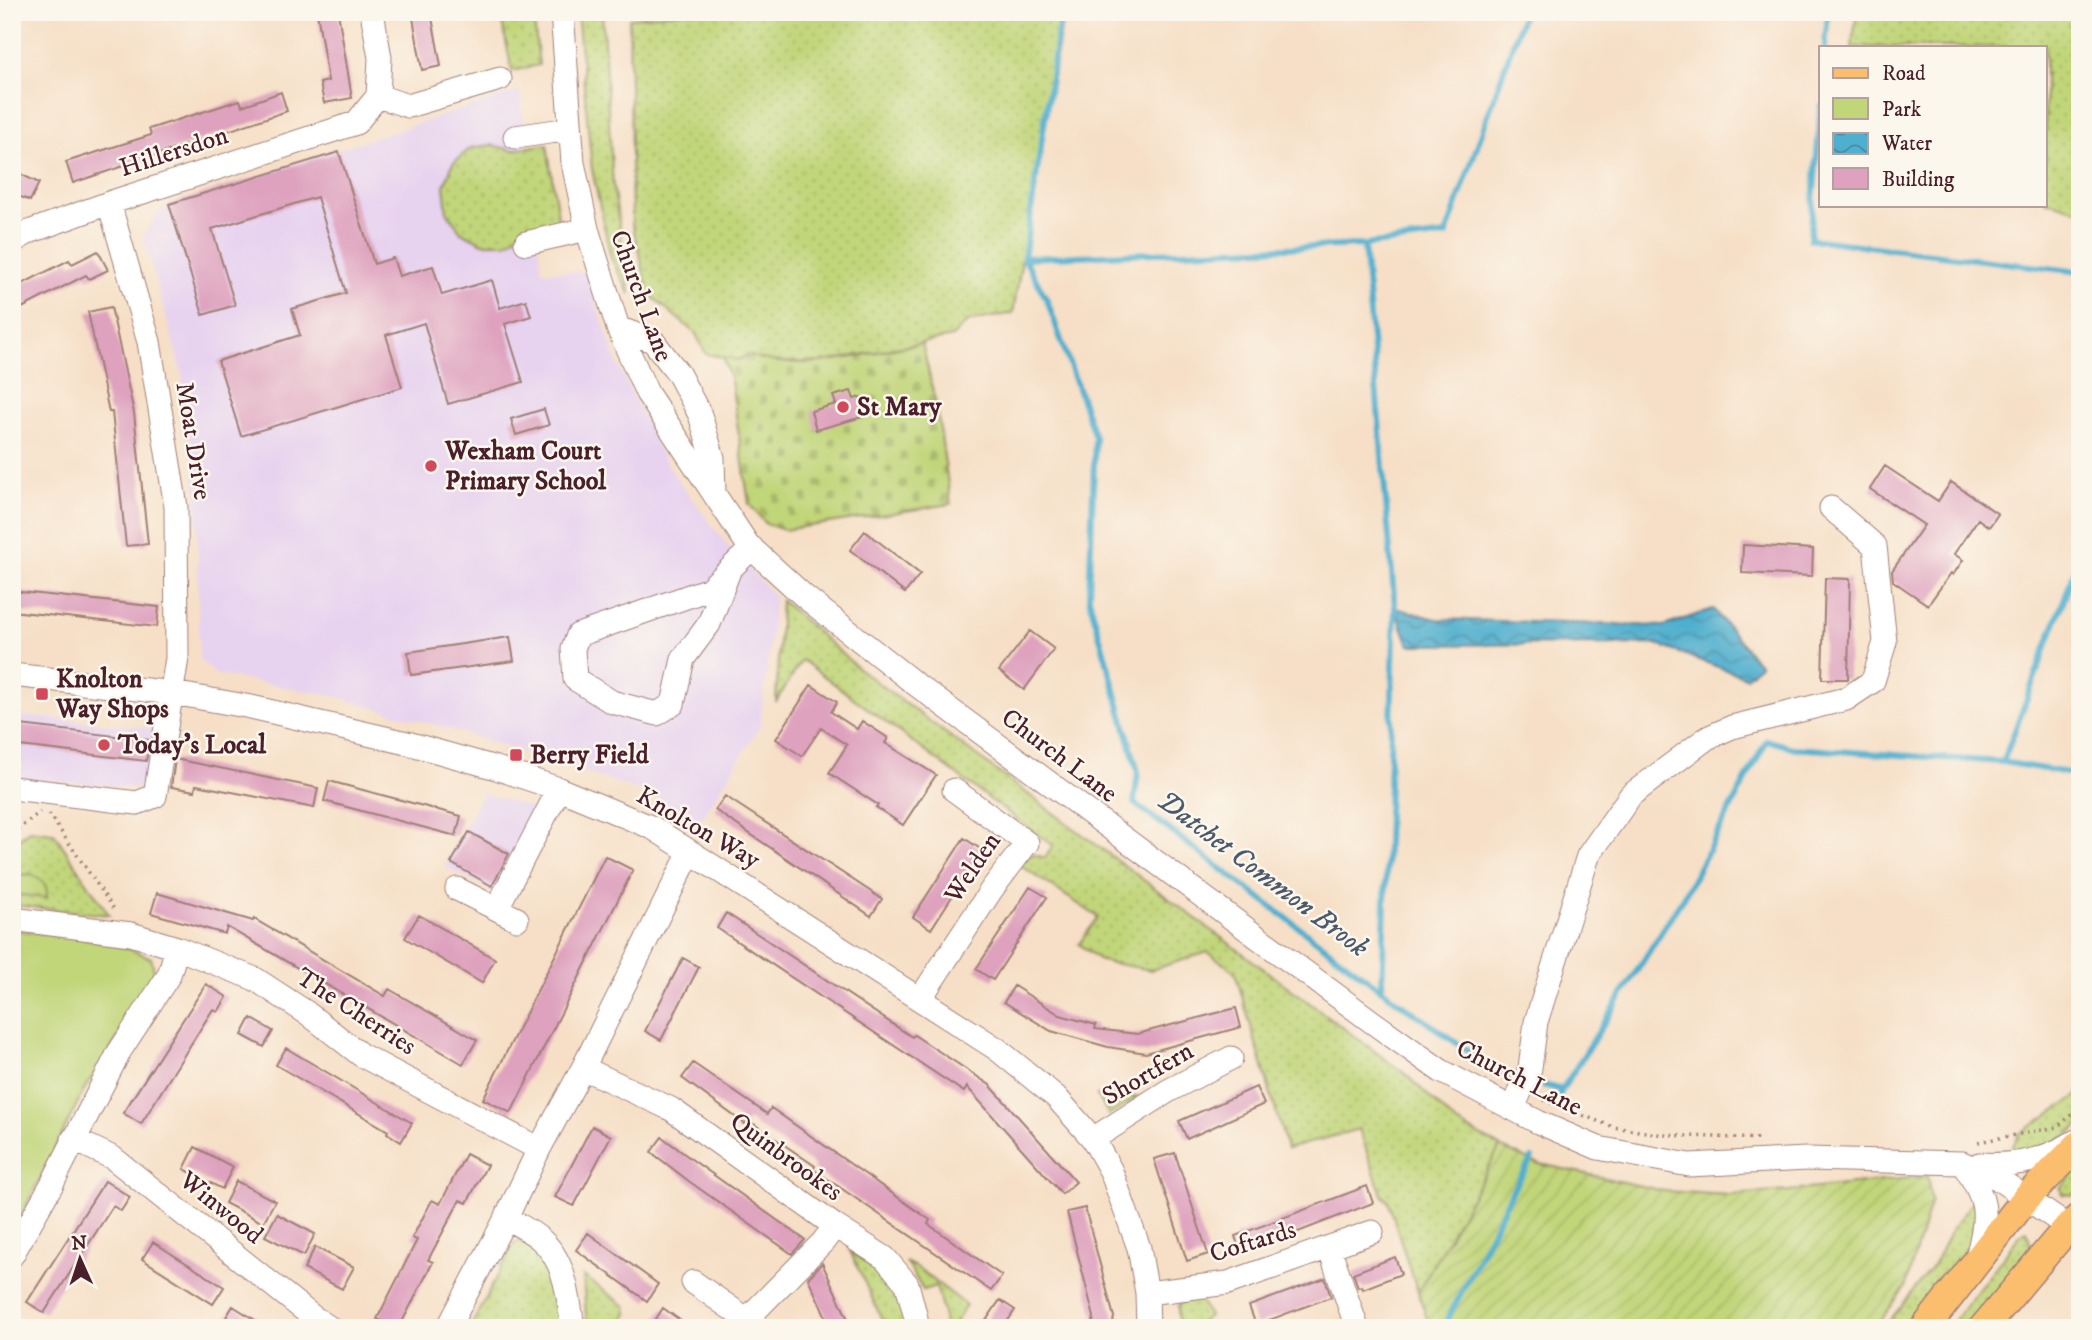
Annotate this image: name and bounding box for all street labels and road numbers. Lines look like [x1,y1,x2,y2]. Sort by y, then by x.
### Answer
street label: Hillersdon [115,119,233,185]
street label: Church Lane [602,226,680,366]
street label: Moat Drive [167,380,219,502]
street label: Church Lane [994,701,1124,811]
street label: Knolton Way [630,779,766,877]
street label: Welden [937,826,1009,911]
street label: The Cherries [290,961,422,1063]
street label: Church Lane [1450,1032,1588,1124]
street label: Shortfern [1096,1035,1200,1113]
street label: Quinbrookes [723,1105,849,1209]
street label: Winwood [171,1163,270,1252]
street label: Coftards [1206,1213,1300,1271]

